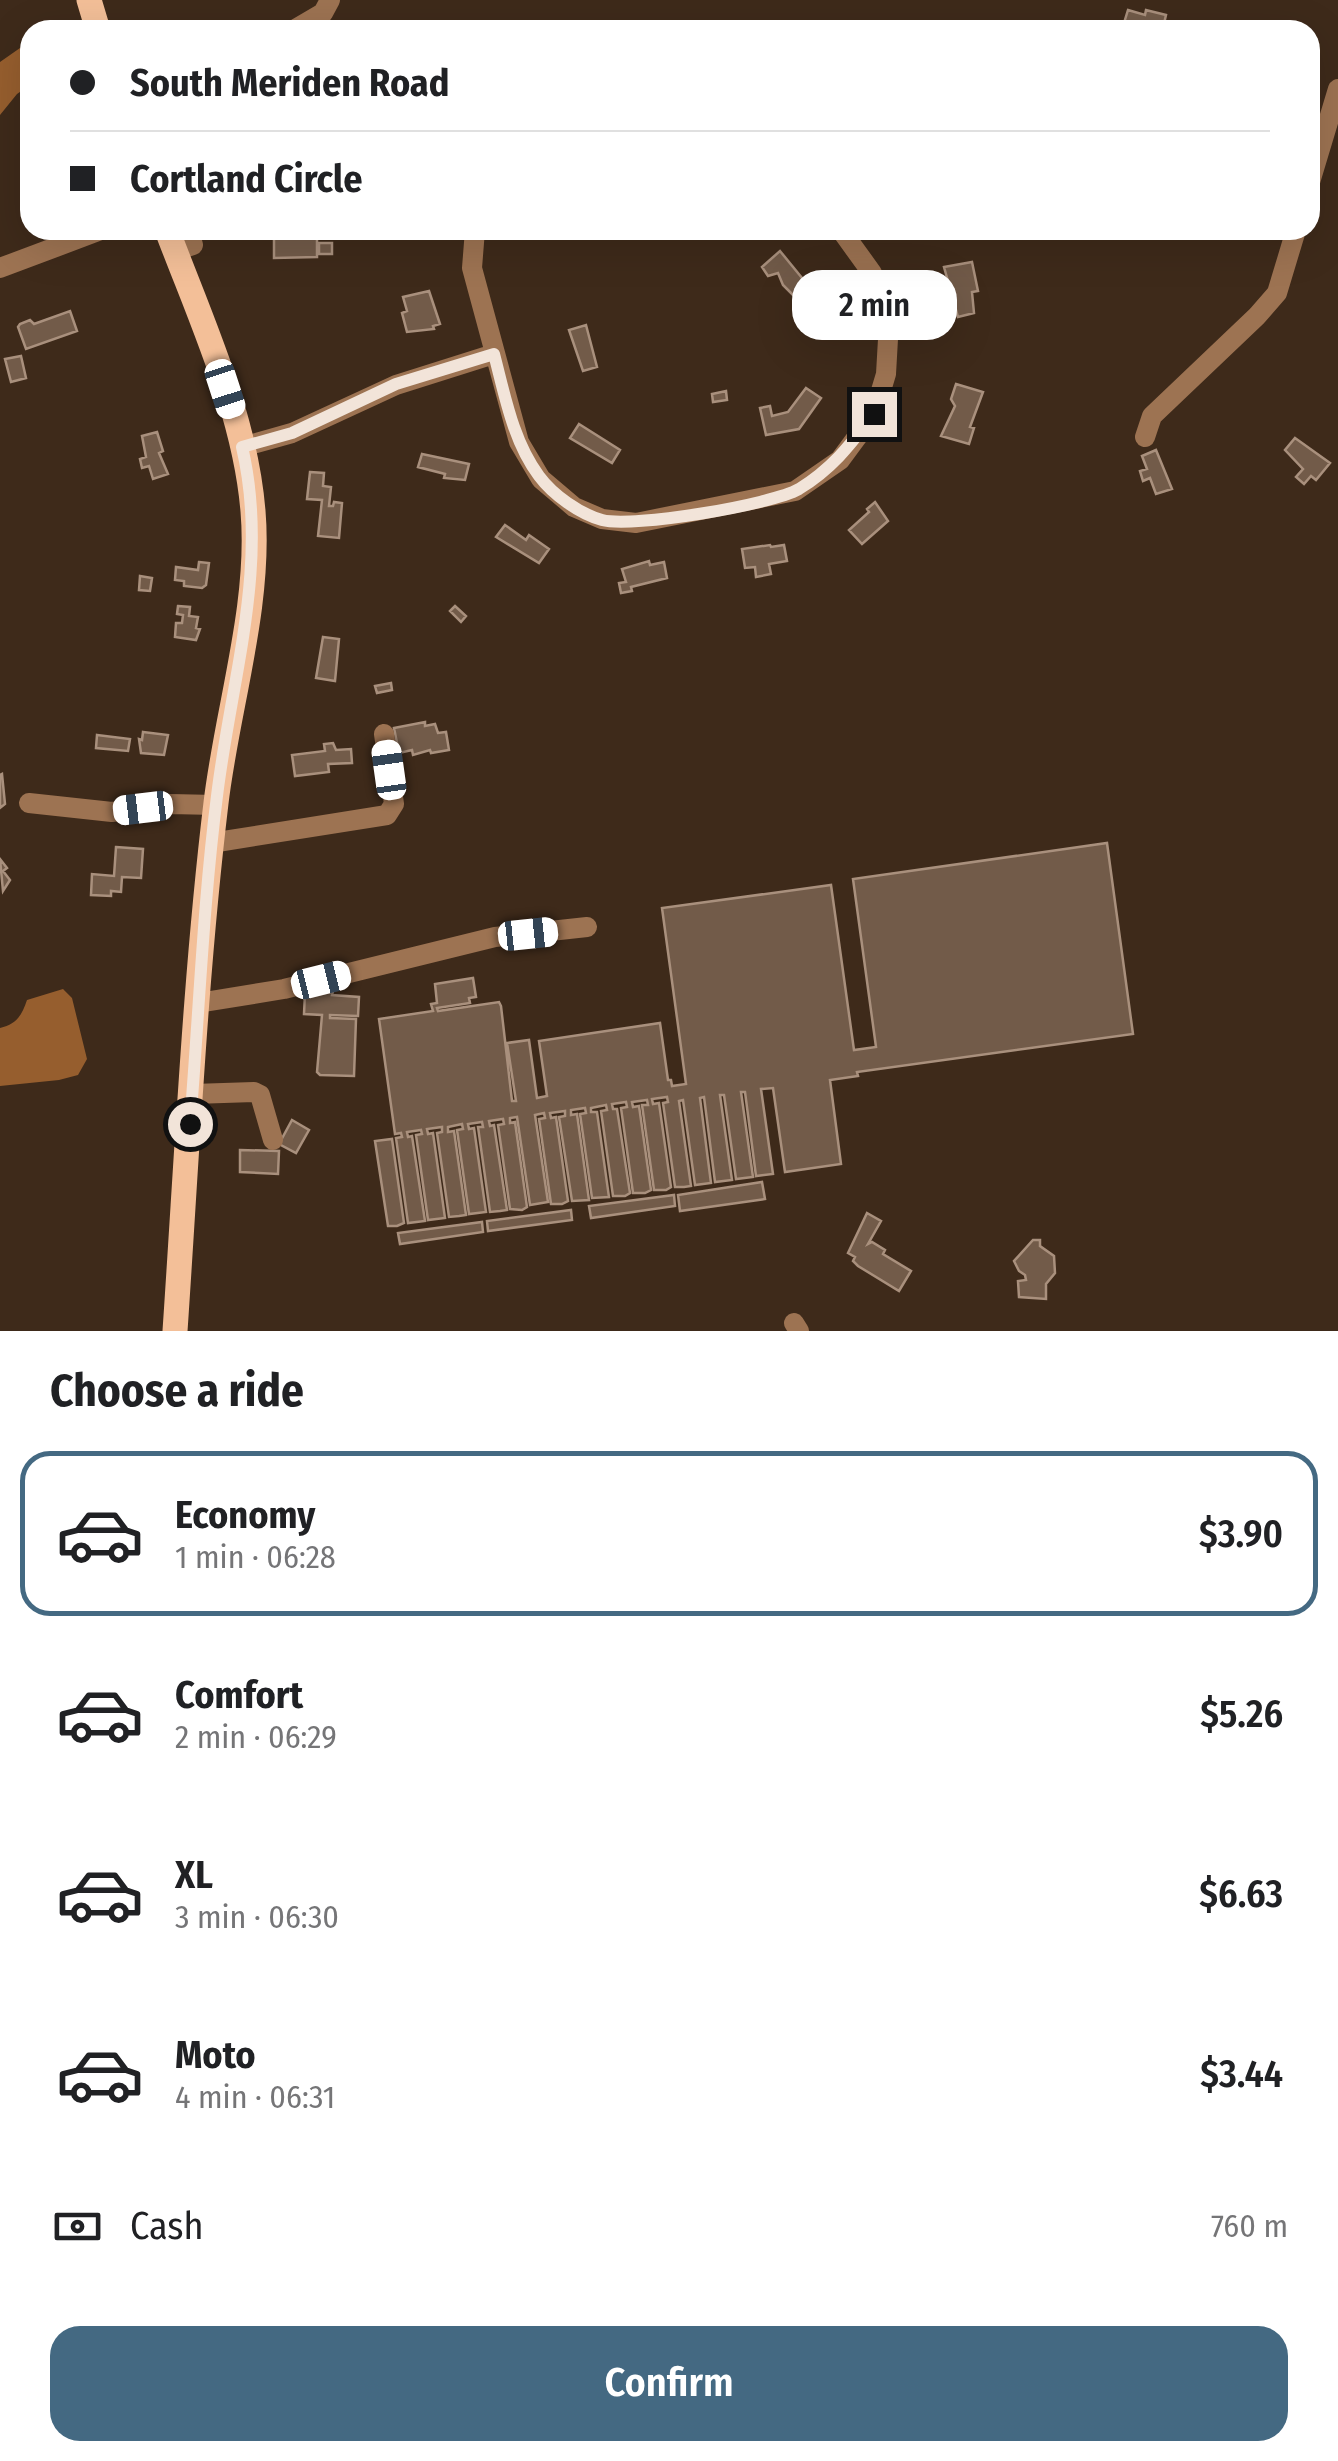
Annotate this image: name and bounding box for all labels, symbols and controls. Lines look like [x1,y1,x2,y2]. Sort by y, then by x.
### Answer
text: South Meriden Road [130,60,449,106]
text: Cortland Circle [130,156,363,202]
callout: 2 min [792,269,956,339]
text: 2 min [839,286,910,324]
car [201,356,249,422]
route end [852,392,897,437]
car [370,738,408,802]
car [111,789,175,827]
car [497,916,559,952]
car [288,958,354,1002]
route start [168,1102,213,1147]
text: Choose a ride [50,1364,304,1418]
icon: car [55,1489,145,1579]
text: Economy [175,1492,315,1538]
text: $3.90 [1199,1511,1283,1557]
text: 1 min · 06:28 [175,1538,336,1576]
icon: car [55,1669,145,1759]
text: Comfort [175,1672,303,1718]
text: $5.26 [1200,1691,1283,1737]
text: 2 min · 06:29 [175,1718,337,1756]
icon: car [55,1849,145,1939]
text: XL [175,1852,213,1898]
text: $6.63 [1199,1871,1283,1917]
text: 3 min · 06:30 [175,1898,339,1936]
icon: car [55,2029,145,2119]
text: Moto [175,2032,256,2078]
text: $3.44 [1200,2051,1283,2097]
text: 4 min · 06:31 [175,2078,335,2116]
icon: cash [50,2199,105,2254]
text: Cash [130,2203,204,2249]
text: 760 m [1211,2207,1288,2245]
button: Confirm [50,2326,1288,2441]

